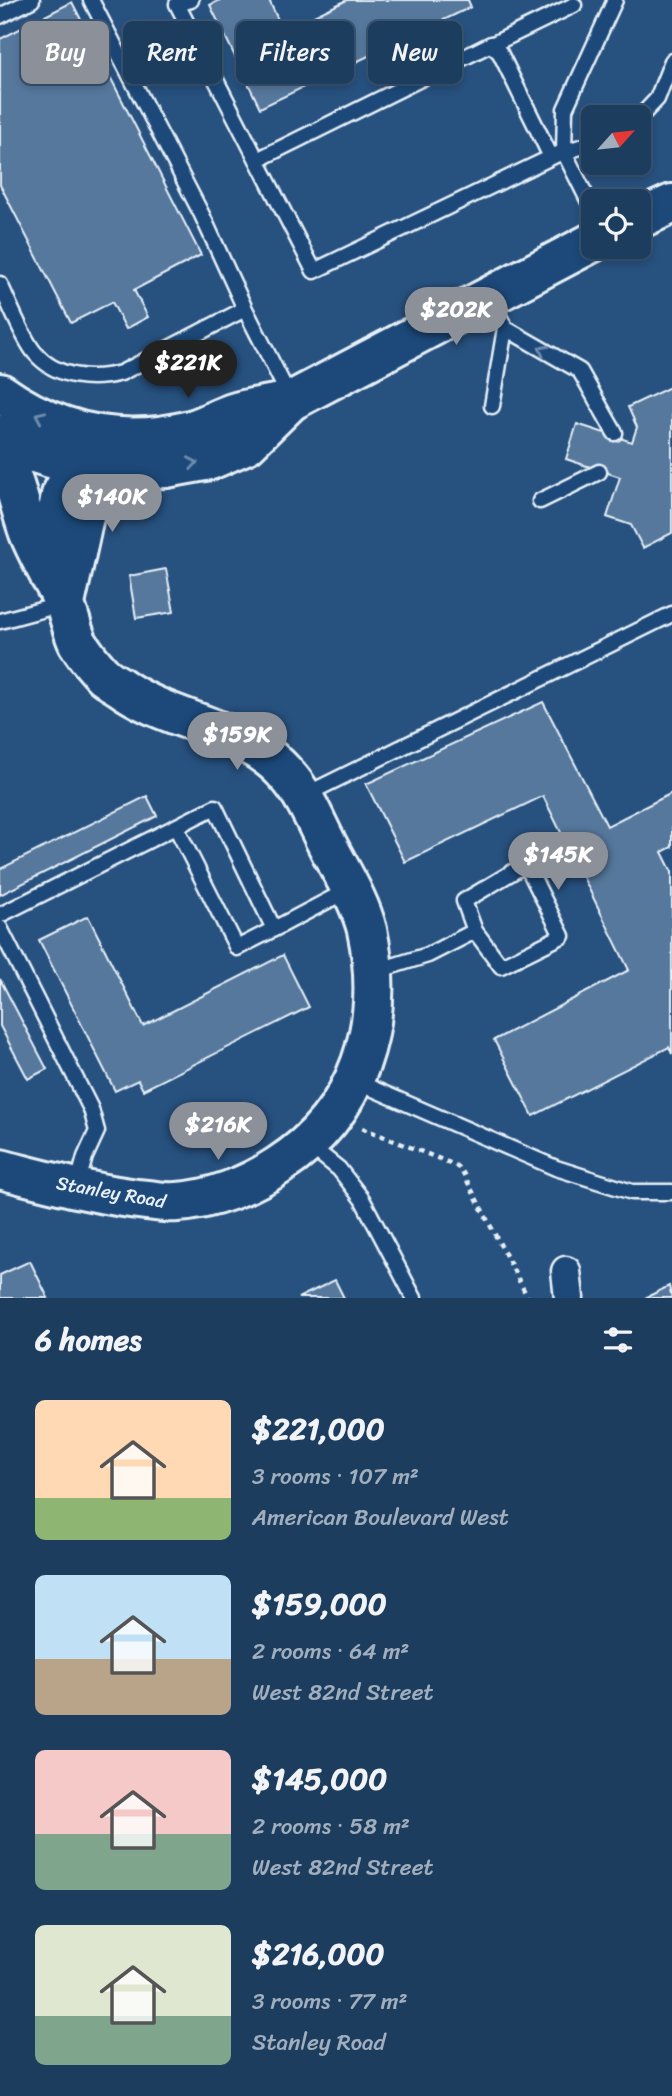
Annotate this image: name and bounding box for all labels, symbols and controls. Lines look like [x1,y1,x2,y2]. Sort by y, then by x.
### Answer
chip: Buy [21,21,109,84]
chip: Rent [123,21,222,84]
chip: Filters [236,21,354,84]
chip: New [368,21,462,84]
north arrow [581,105,651,175]
map controls [581,105,651,259]
button: locate [581,189,651,259]
pin: $202K [407,288,505,347]
text: $202K [421,289,491,330]
pin: $221K [139,340,237,400]
text: $221K [155,342,221,383]
one-way arrow [537,345,550,358]
one-way arrow [35,410,48,424]
one-way arrow [187,456,199,471]
pin: $140K [63,475,161,534]
text: $140K [78,476,146,517]
pin: $159K [188,712,286,772]
text: $159K [203,714,271,755]
pin: $145K [509,832,607,892]
text: $145K [524,834,592,875]
pin: $216K [169,1102,267,1162]
text: $216K [185,1104,251,1145]
street label: Stanley Road [54,1166,169,1218]
text: 6 homes [35,1313,142,1367]
icon: filters [599,1321,637,1359]
text: $221,000 [252,1402,385,1456]
icon: home [91,1428,175,1512]
text: 3 rooms · 107 m² [252,1456,419,1497]
text: American Boulevard West [252,1497,509,1538]
text: $159,000 [252,1577,387,1631]
icon: home [91,1603,175,1687]
text: 2 rooms · 64 m² [252,1631,409,1672]
text: West 82nd Street [252,1672,434,1713]
text: $145,000 [252,1752,387,1806]
icon: home [91,1778,175,1862]
text: 2 rooms · 58 m² [252,1806,410,1847]
text: West 82nd Street [252,1847,434,1888]
text: $216,000 [252,1927,384,1981]
icon: home [91,1953,175,2037]
text: 3 rooms · 77 m² [252,1981,408,2022]
text: Stanley Road [252,2022,386,2063]

